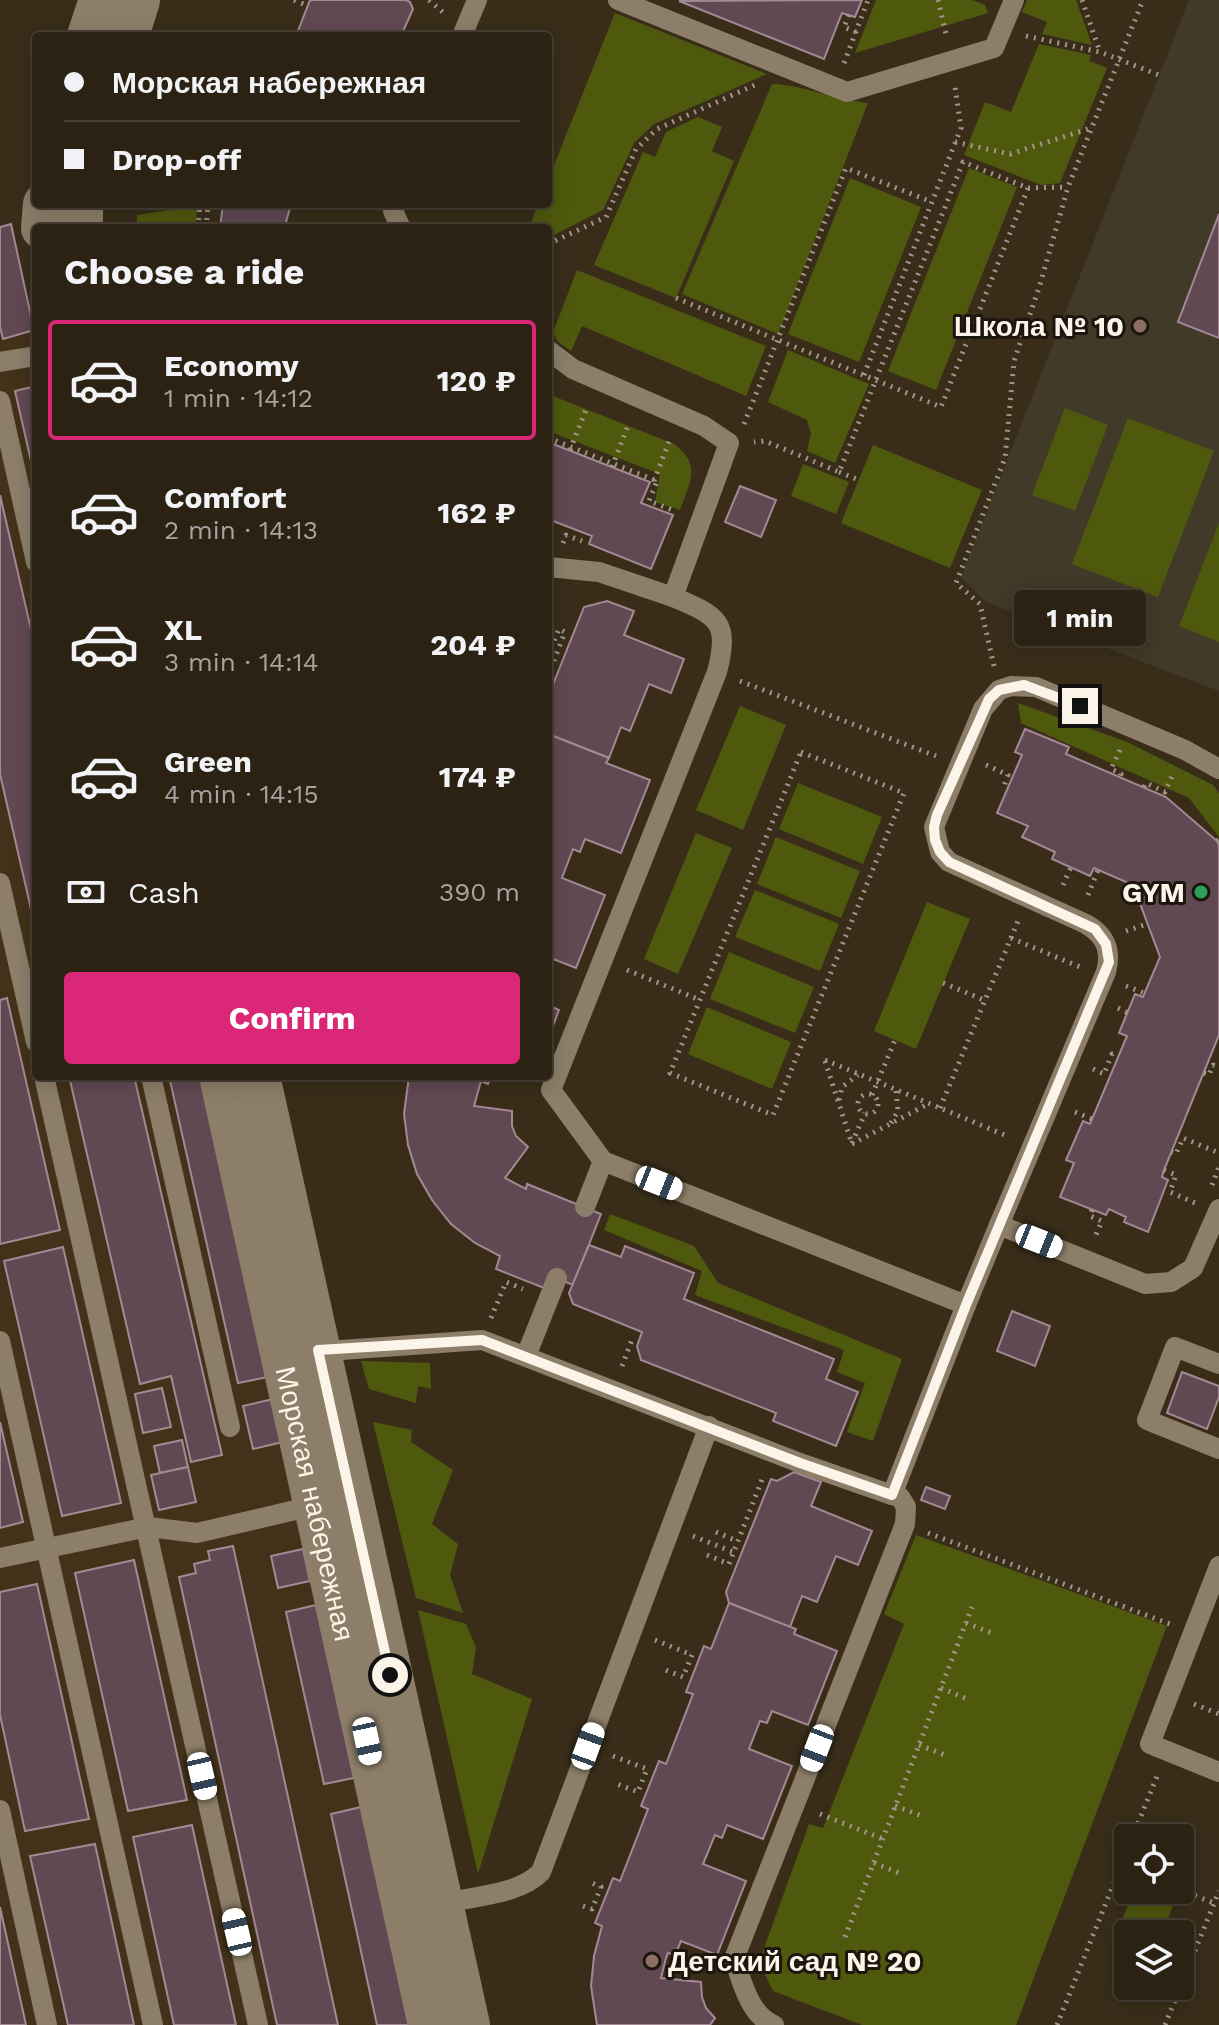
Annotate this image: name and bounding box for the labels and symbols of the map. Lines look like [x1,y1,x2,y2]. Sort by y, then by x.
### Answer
place label: Школа № 10 [954,310,1124,343]
marker: Школа № 10 [1131,317,1149,335]
callout: 1 min [1014,590,1146,646]
route end [1062,688,1098,724]
place label: GYM [1122,876,1185,909]
marker: GYM [1192,883,1210,901]
car [632,1163,686,1203]
car [1012,1221,1066,1261]
street label: Морская набережная [269,1363,361,1644]
route start [372,1657,408,1693]
car [350,1715,384,1767]
car [569,1719,607,1773]
car [797,1721,837,1775]
car [185,1750,219,1802]
car [220,1906,254,1958]
place label: Детский сад № 20 [668,1945,921,1978]
marker: Детский сад № 20 [643,1952,661,1970]

